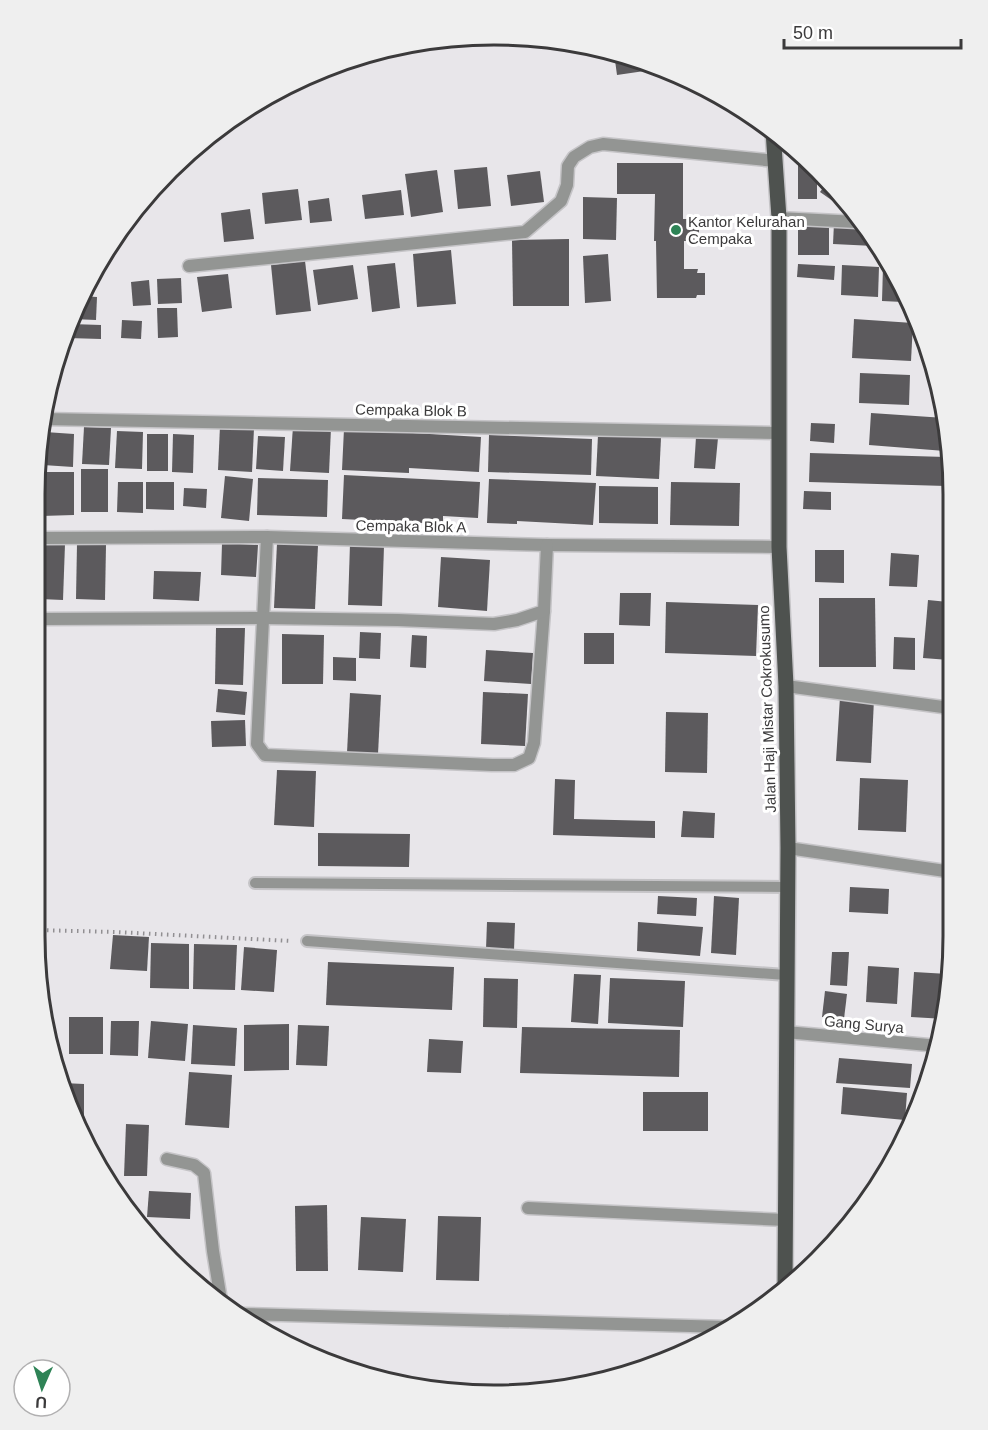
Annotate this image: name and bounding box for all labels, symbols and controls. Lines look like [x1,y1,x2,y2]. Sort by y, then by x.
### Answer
scale bar [784,12,961,50]
text: 50 m [793,23,833,43]
place label: Kantor Kelurahan Cempaka [688,213,805,247]
marker: Kantor Kelurahan Cempaka [669,223,683,237]
street label: Cempaka Blok B [355,401,467,419]
street label: Cempaka Blok A [355,517,467,535]
street label: Jalan Haji Mistar Cokrokusumo [755,605,779,813]
street label: Gang Surya [823,1012,905,1036]
north arrow [12,1358,72,1418]
text: U [35,1394,47,1411]

